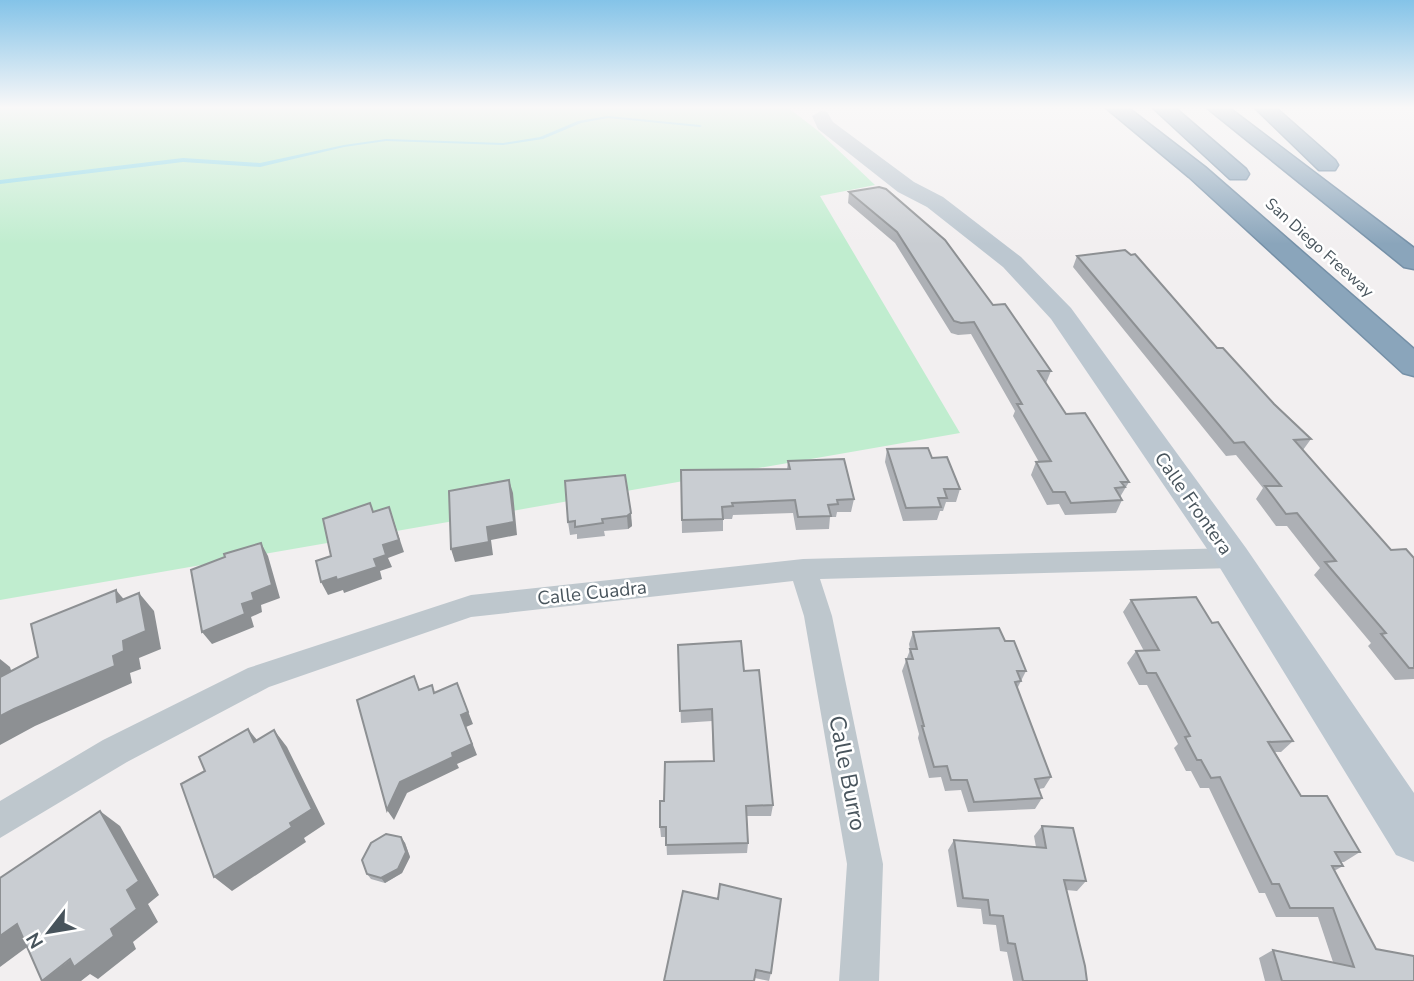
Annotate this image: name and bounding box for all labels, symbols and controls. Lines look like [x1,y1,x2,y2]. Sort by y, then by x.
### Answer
street label: San Diego Freeway [1260,193,1379,303]
street label: Calle Frontera [1148,447,1238,560]
street label: Calle Cuadra [536,574,648,612]
street label: Calle Burro [821,713,874,833]
north arrow [14,897,84,967]
text: N [20,927,50,953]

